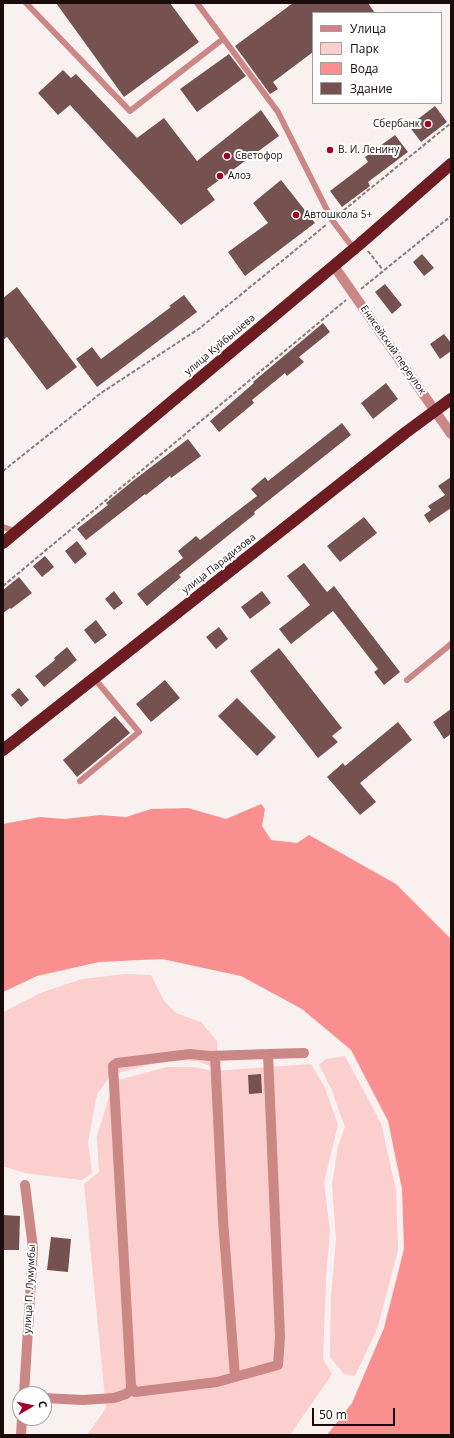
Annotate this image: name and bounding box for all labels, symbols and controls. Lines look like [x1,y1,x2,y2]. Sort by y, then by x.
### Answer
legend [312,12,442,104]
text: Улица [350,20,386,37]
text: Парк [350,40,379,57]
text: Вода [350,60,379,77]
text: Здание [350,80,393,97]
place label: Сбербанк [373,118,420,130]
marker: Сбербанк [423,119,433,129]
place label: В. И. Ленину [338,144,399,156]
marker: В. И. Ленину [325,145,335,155]
place label: Светофор [235,150,283,162]
marker: Светофор [222,151,232,161]
place label: Алоэ [228,170,251,182]
marker: Алоэ [215,171,225,181]
place label: Автошкола 5+ [304,209,372,221]
marker: Автошкола 5+ [291,210,301,220]
street label: Енисейский переулок [358,303,428,397]
street label: улица Куйбышева [182,312,258,378]
street label: улица Парадизова [180,531,258,597]
street label: улица П. Лумумбы [22,1244,38,1334]
north arrow [12,1386,52,1426]
text: С [35,1400,51,1409]
scale bar [314,1400,397,1426]
text: 50 m [319,1406,347,1423]

